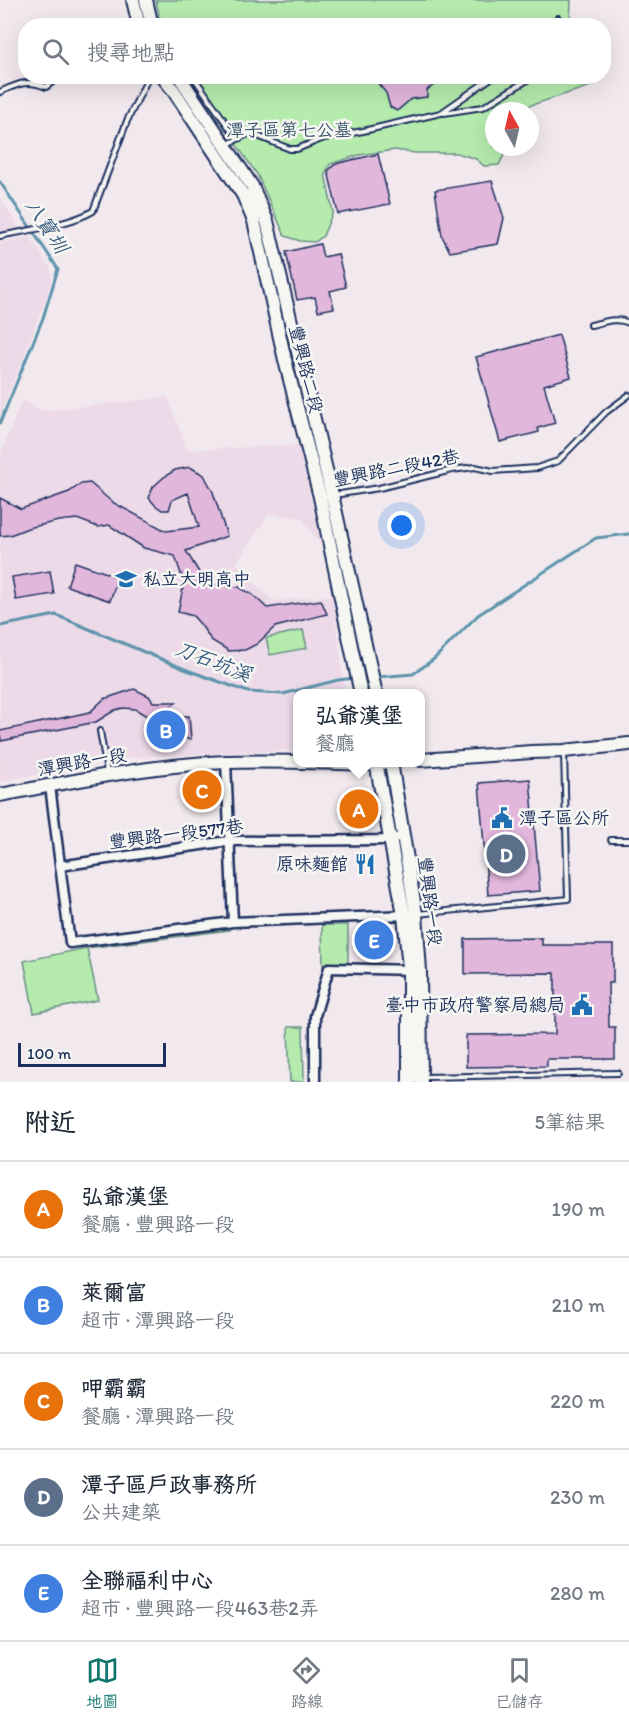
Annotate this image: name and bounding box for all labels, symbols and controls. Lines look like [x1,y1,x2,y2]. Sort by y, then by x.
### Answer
search box [18,18,611,84]
icon: search [39,35,72,68]
text: 搜尋地點 [87,39,175,66]
north arrow [485,102,539,156]
park label: 潭子區第七公墓 [226,119,352,141]
water label: 八寶圳 [20,194,75,259]
street label: 豐興路二段 [284,323,328,415]
street label: 豐興路二段42巷 [331,445,461,491]
your location [387,511,416,540]
school or university icon: 私立大明高中 [114,567,138,591]
place label: 私立大明高中 [143,568,251,590]
water label: 刀石坑溪 [171,635,256,687]
popup [293,689,425,767]
text: 弘爺漢堡 [315,702,403,729]
pin: B [146,708,186,752]
text: 餐廳 [315,731,355,755]
street label: 潭興路一段 [36,743,128,781]
pin: C [182,768,222,812]
pin: A [340,786,378,832]
public building icon: 潭子區公所 [490,806,514,830]
place label: 潭子區公所 [519,807,609,829]
street label: 豐興路一段577巷 [108,815,244,853]
pin: D [486,832,526,876]
restaurant icon: 原味麵館 [353,852,377,876]
place label: 原味麵館 [276,853,348,875]
street label: 豐興路一段 [414,855,446,947]
pin: E [354,918,394,962]
public building icon: 臺中市政府警察局總局 [570,993,594,1017]
place label: 臺中市政府警察局總局 [385,994,565,1016]
scale bar [18,1040,166,1068]
text: 100 m [27,1044,71,1063]
text: 附近 [24,1106,76,1138]
text: 5筆結果 [535,1110,605,1134]
text: 弘爺漢堡 [81,1183,169,1210]
text: A [37,1197,50,1221]
text: 190 m [552,1197,605,1221]
text: 餐廳 · 豐興路一段 [81,1212,235,1236]
text: 萊爾富 [81,1279,147,1306]
text: B [37,1293,50,1317]
text: 210 m [552,1293,605,1317]
text: 超市 · 潭興路一段 [81,1308,235,1332]
text: 呷霸霸 [81,1375,147,1402]
text: C [37,1389,50,1413]
text: 220 m [550,1389,605,1413]
text: 餐廳 · 潭興路一段 [81,1404,235,1428]
text: 潭子區戶政事務所 [81,1471,257,1498]
text: D [37,1485,50,1509]
text: 230 m [550,1485,605,1509]
text: 公共建築 [81,1500,161,1524]
text: 全聯福利中心 [81,1567,213,1594]
text: E [38,1581,49,1605]
text: 280 m [550,1581,605,1605]
text: 超市 · 豐興路一段463巷2弄 [81,1596,319,1620]
tab: 地圖 [86,1654,119,1712]
tab: 路線 [290,1654,323,1712]
tab: 已儲存 [495,1654,543,1712]

